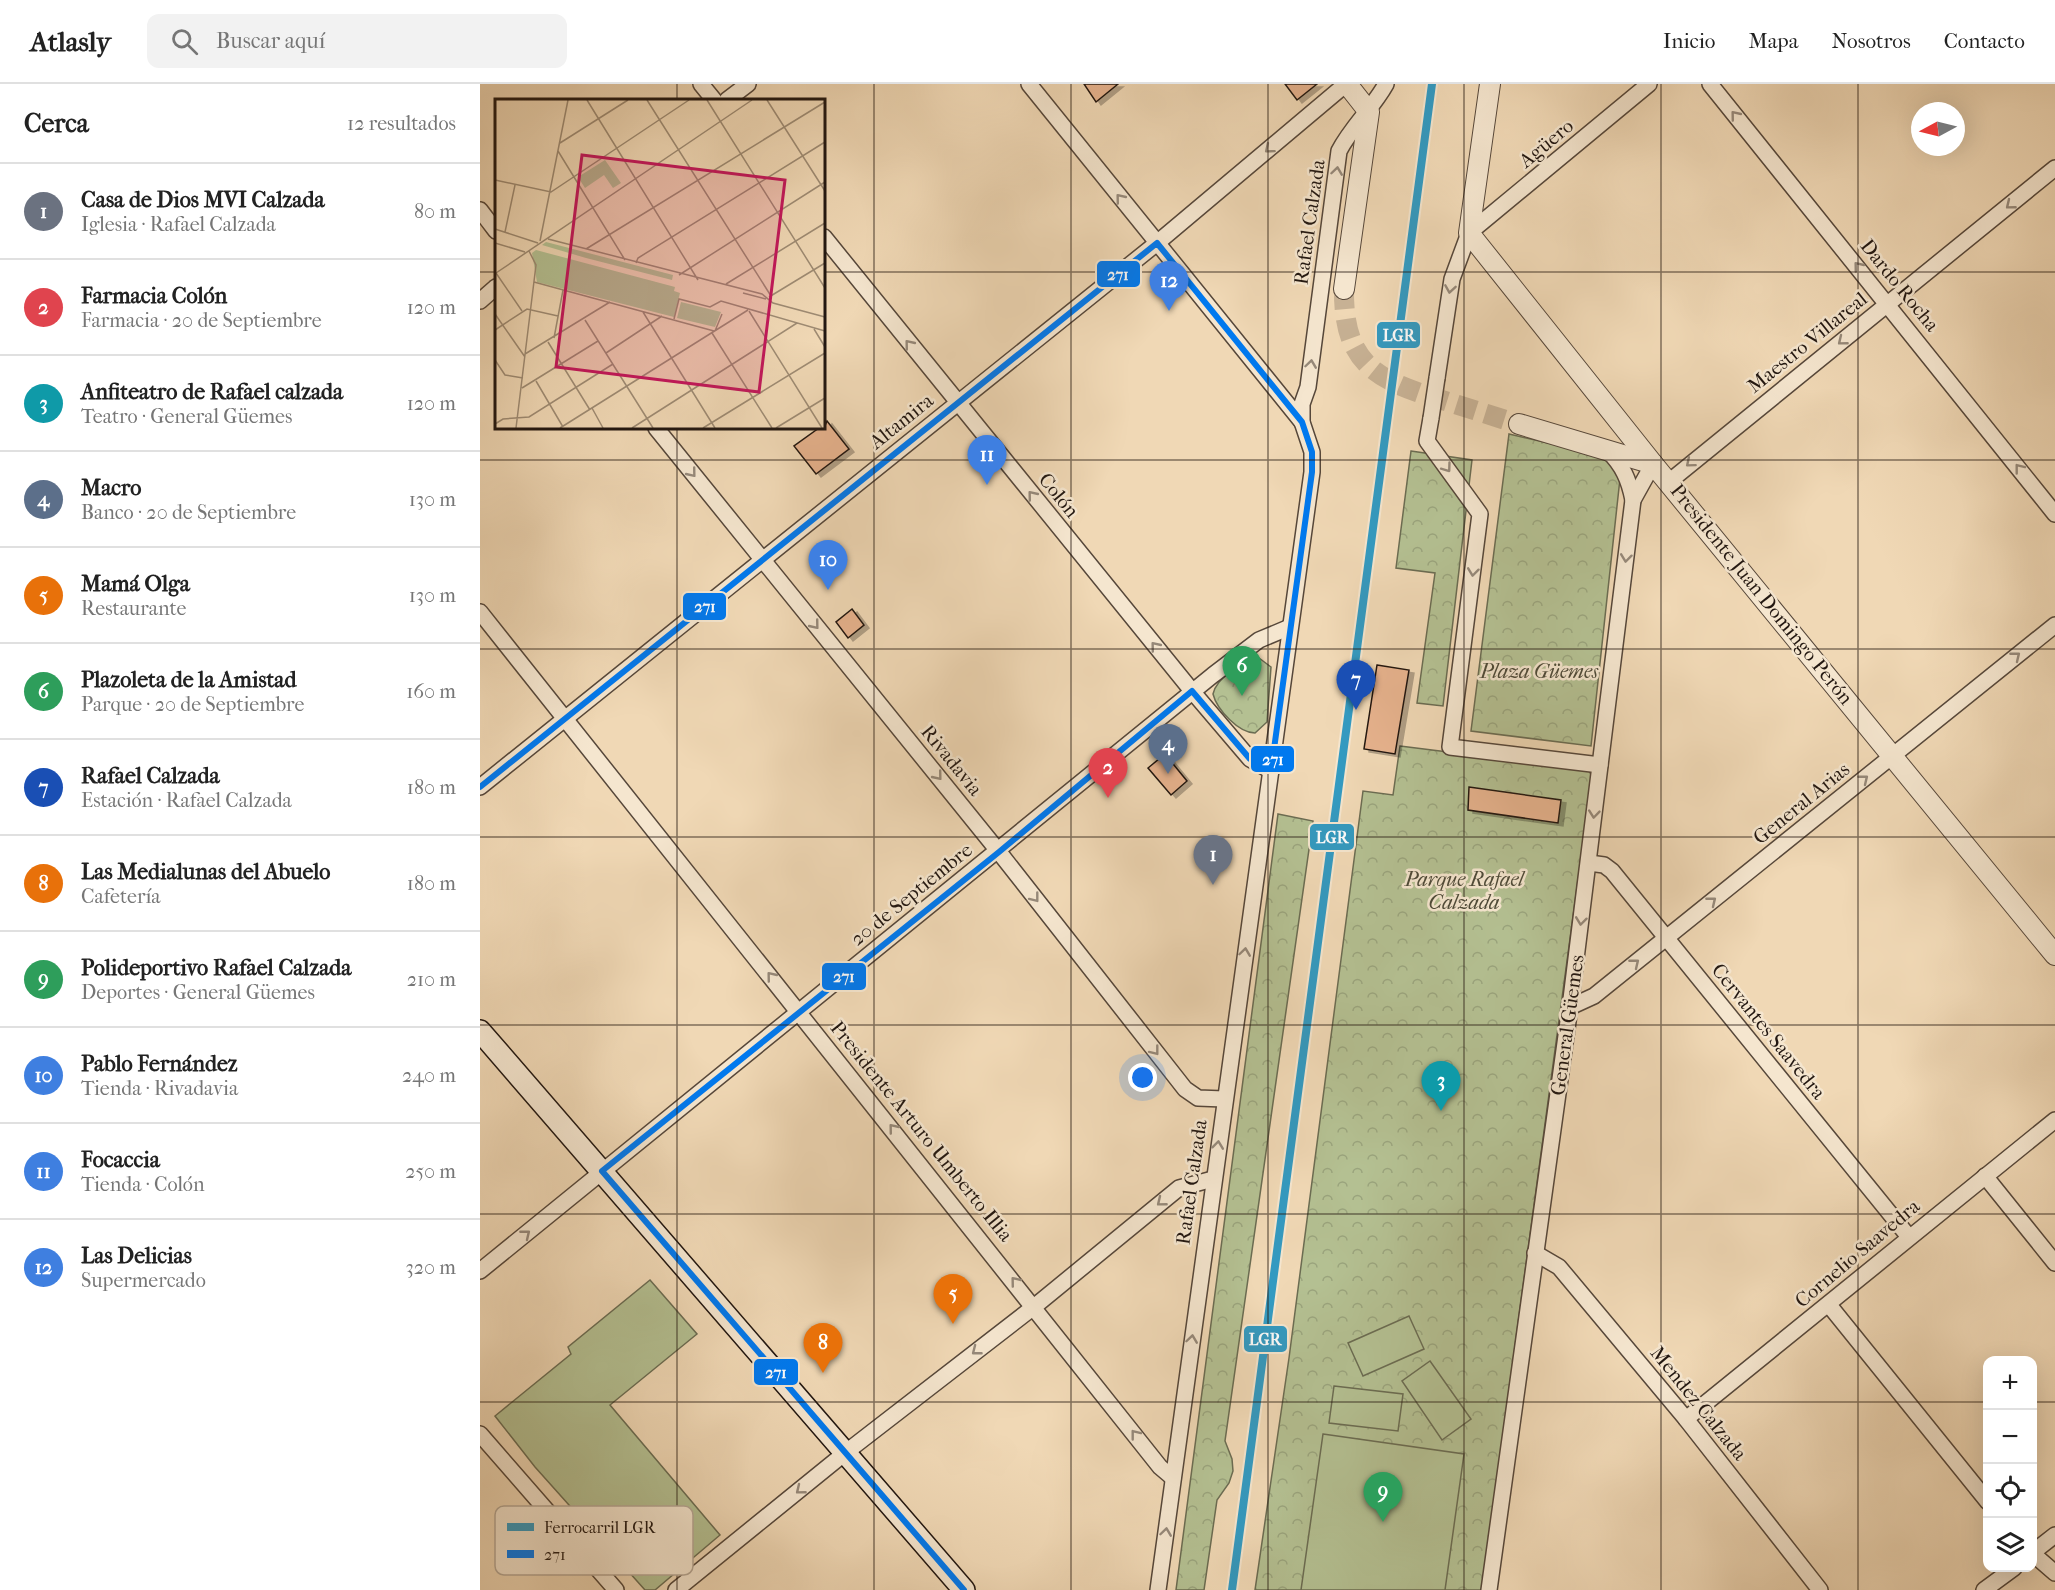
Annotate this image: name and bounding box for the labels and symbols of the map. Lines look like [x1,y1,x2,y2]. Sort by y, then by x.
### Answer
inset map [495,99,825,429]
north arrow [1911,102,1965,156]
one-way arrow [1732,110,1743,121]
street label: Agüero [1514,114,1578,173]
one-way arrow [1265,142,1276,153]
street label: Rafael Calzada [1289,157,1330,286]
one-way arrow [1330,166,1342,175]
one-way arrow [1116,194,1127,205]
one-way arrow [2005,197,2016,208]
street label: Dardo Rocha [1856,235,1944,337]
line badge: 271 [1096,260,1141,288]
pin: 12 [1150,262,1188,311]
one-way arrow [1854,262,1865,273]
text: 271 [1107,265,1129,284]
one-way arrow [1445,284,1457,293]
street label: Maestro Villareal [1743,287,1872,398]
line badge: LGR [1376,321,1421,349]
text: LGR [1383,326,1417,345]
one-way arrow [1838,333,1849,344]
one-way arrow [906,339,917,350]
one-way arrow [1304,360,1316,369]
street label: Altamira [864,388,938,455]
pin: 11 [968,436,1006,485]
one-way arrow [1686,456,1697,467]
one-way arrow [1439,461,1450,472]
one-way arrow [2015,464,2026,475]
one-way arrow [685,466,696,477]
street label: Colón [1034,468,1084,522]
street label: Presidente Juan Domingo Perón [1666,480,1858,709]
one-way arrow [1028,491,1039,502]
pin: 10 [808,540,848,590]
one-way arrow [1621,554,1633,563]
one-way arrow [1467,567,1480,576]
line badge: 271 [682,592,727,621]
text: 271 [694,597,716,616]
one-way arrow [808,618,819,629]
one-way arrow [1152,642,1163,653]
pin: 6 [1222,646,1262,696]
one-way arrow [2009,653,2020,664]
pin: 7 [1336,660,1376,710]
park label: Plaza Güemes [1479,660,1599,683]
street label: Rivadavia [916,720,987,801]
pin: 4 [1148,724,1188,774]
line badge: 271 [1250,745,1295,773]
pin: 2 [1088,748,1128,798]
text: 271 [1262,750,1284,769]
street label: General Arias [1749,758,1854,849]
one-way arrow [930,769,941,780]
one-way arrow [1857,775,1868,786]
one-way arrow [1588,809,1601,819]
line badge: LGR [1309,823,1355,851]
text: LGR [1316,828,1350,847]
pin: 1 [1194,836,1232,885]
street label: 20 de Septiembre [846,838,977,950]
park label: Parque Rafael Calzada [1404,868,1526,914]
one-way arrow [1027,891,1038,902]
one-way arrow [1705,897,1716,908]
one-way arrow [1575,916,1588,925]
one-way arrow [1238,948,1250,957]
street label: General Güemes [1546,953,1589,1097]
street label: Cervantes Saavedra [1707,959,1831,1104]
one-way arrow [1628,960,1639,971]
line badge: 271 [821,962,867,991]
text: 271 [833,967,855,986]
one-way arrow [768,972,779,983]
street label: Presidente Arturo Umberto Illia [826,1017,1018,1247]
one-way arrow [1147,1045,1158,1056]
pin: 3 [1422,1062,1460,1111]
your location [1128,1063,1157,1092]
street label: Rafael Calzada [1171,1117,1212,1246]
one-way arrow [890,1124,901,1135]
one-way arrow [1211,1141,1223,1150]
street label: Cornelio Saavedra [1790,1194,1925,1312]
one-way arrow [1157,1195,1168,1206]
one-way arrow [519,1231,530,1242]
pin: 5 [934,1274,972,1324]
one-way arrow [1011,1277,1022,1288]
pin: 8 [804,1324,842,1373]
line badge: LGR [1243,1325,1288,1353]
text: LGR [1249,1330,1283,1349]
one-way arrow [1185,1334,1197,1343]
street label: Mendez Calzada [1646,1342,1752,1465]
one-way arrow [972,1344,983,1355]
line badge: 271 [753,1358,799,1386]
text: 271 [765,1363,787,1382]
one-way arrow [1131,1430,1142,1441]
pin: 9 [1364,1472,1402,1522]
one-way arrow [796,1482,807,1493]
legend [495,1506,693,1575]
text: Ferrocarril LGR [544,1518,657,1537]
one-way arrow [1159,1527,1172,1537]
text: 271 [544,1545,566,1564]

